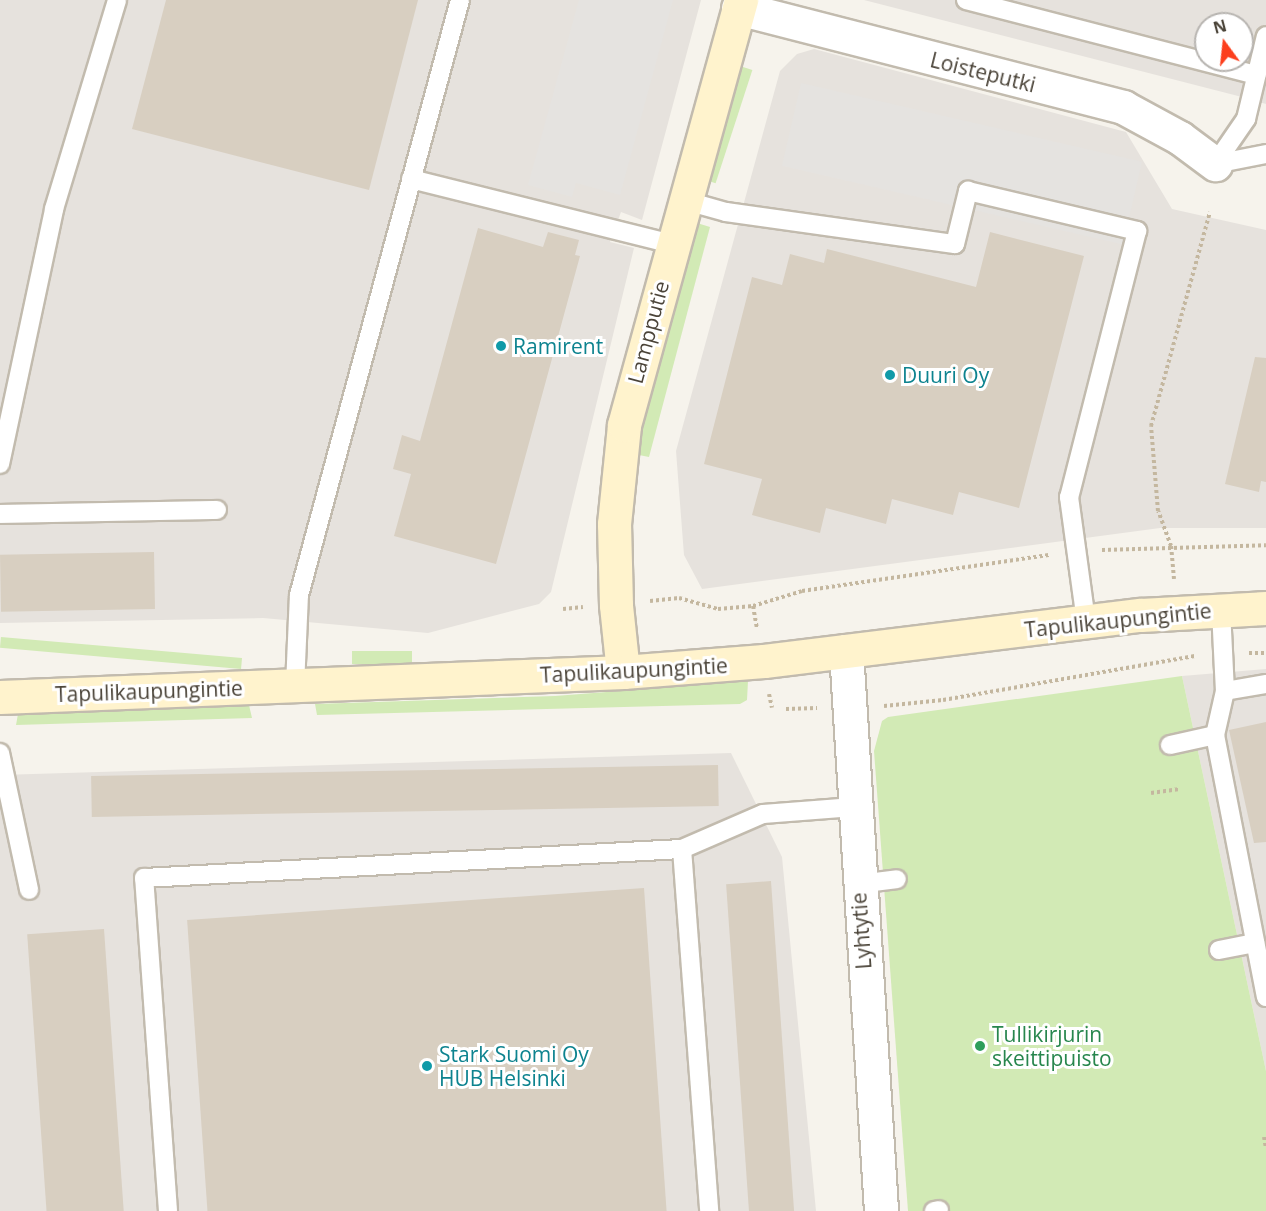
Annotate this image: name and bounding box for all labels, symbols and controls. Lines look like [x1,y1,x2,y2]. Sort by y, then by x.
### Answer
north arrow [1194,12,1254,72]
text: N [1211,14,1229,39]
street label: Loisteputki [928,47,1038,97]
street label: Lampputie [622,278,674,386]
place label: Ramirent [513,333,603,359]
marker: Ramirent [494,339,508,353]
place label: Duuri Oy [902,362,989,388]
marker: Duuri Oy [883,368,897,382]
street label: Tapulikaupungintie [1023,598,1213,642]
street label: Tapulikaupungintie [540,652,728,688]
street label: Tapulikaupungintie [55,675,243,707]
street label: Lyhtytie [846,892,876,970]
place label: Tullikirjurin skeittipuisto [992,1021,1112,1071]
marker: Tullikirjurin skeittipuisto [973,1039,987,1053]
place label: Stark Suomi Oy HUB Helsinki [439,1041,589,1091]
marker: Stark Suomi Oy HUB Helsinki [420,1059,434,1073]

